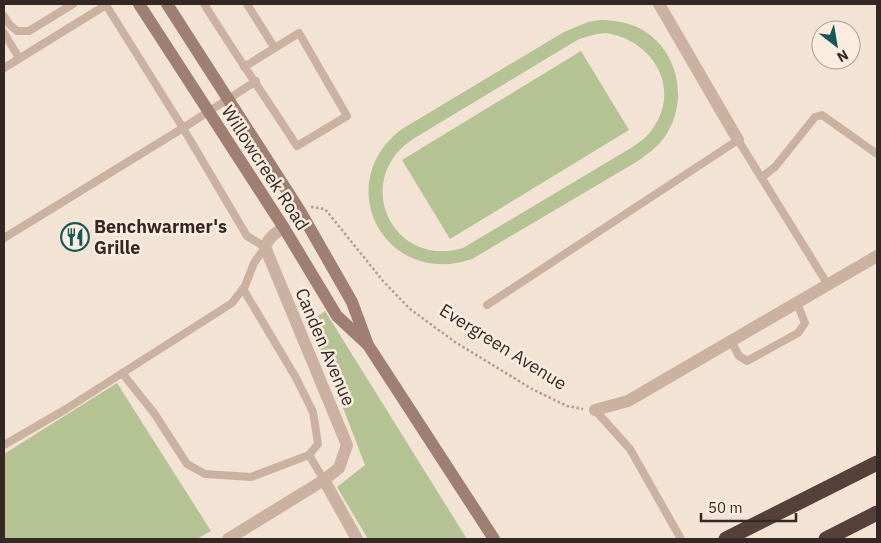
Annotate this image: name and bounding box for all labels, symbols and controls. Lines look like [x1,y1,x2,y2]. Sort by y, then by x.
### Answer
north arrow [811,20,861,70]
text: N [834,46,852,66]
street label: Willowcreek Road [216,101,314,235]
place label: Benchwarmer's Grille [94,215,227,259]
restaurant icon: Benchwarmer's Grille [60,222,90,252]
street label: Canden Avenue [290,284,361,409]
street label: Evergreen Avenue [435,298,571,395]
scale bar [701,490,796,522]
text: 50 m [708,498,743,517]

